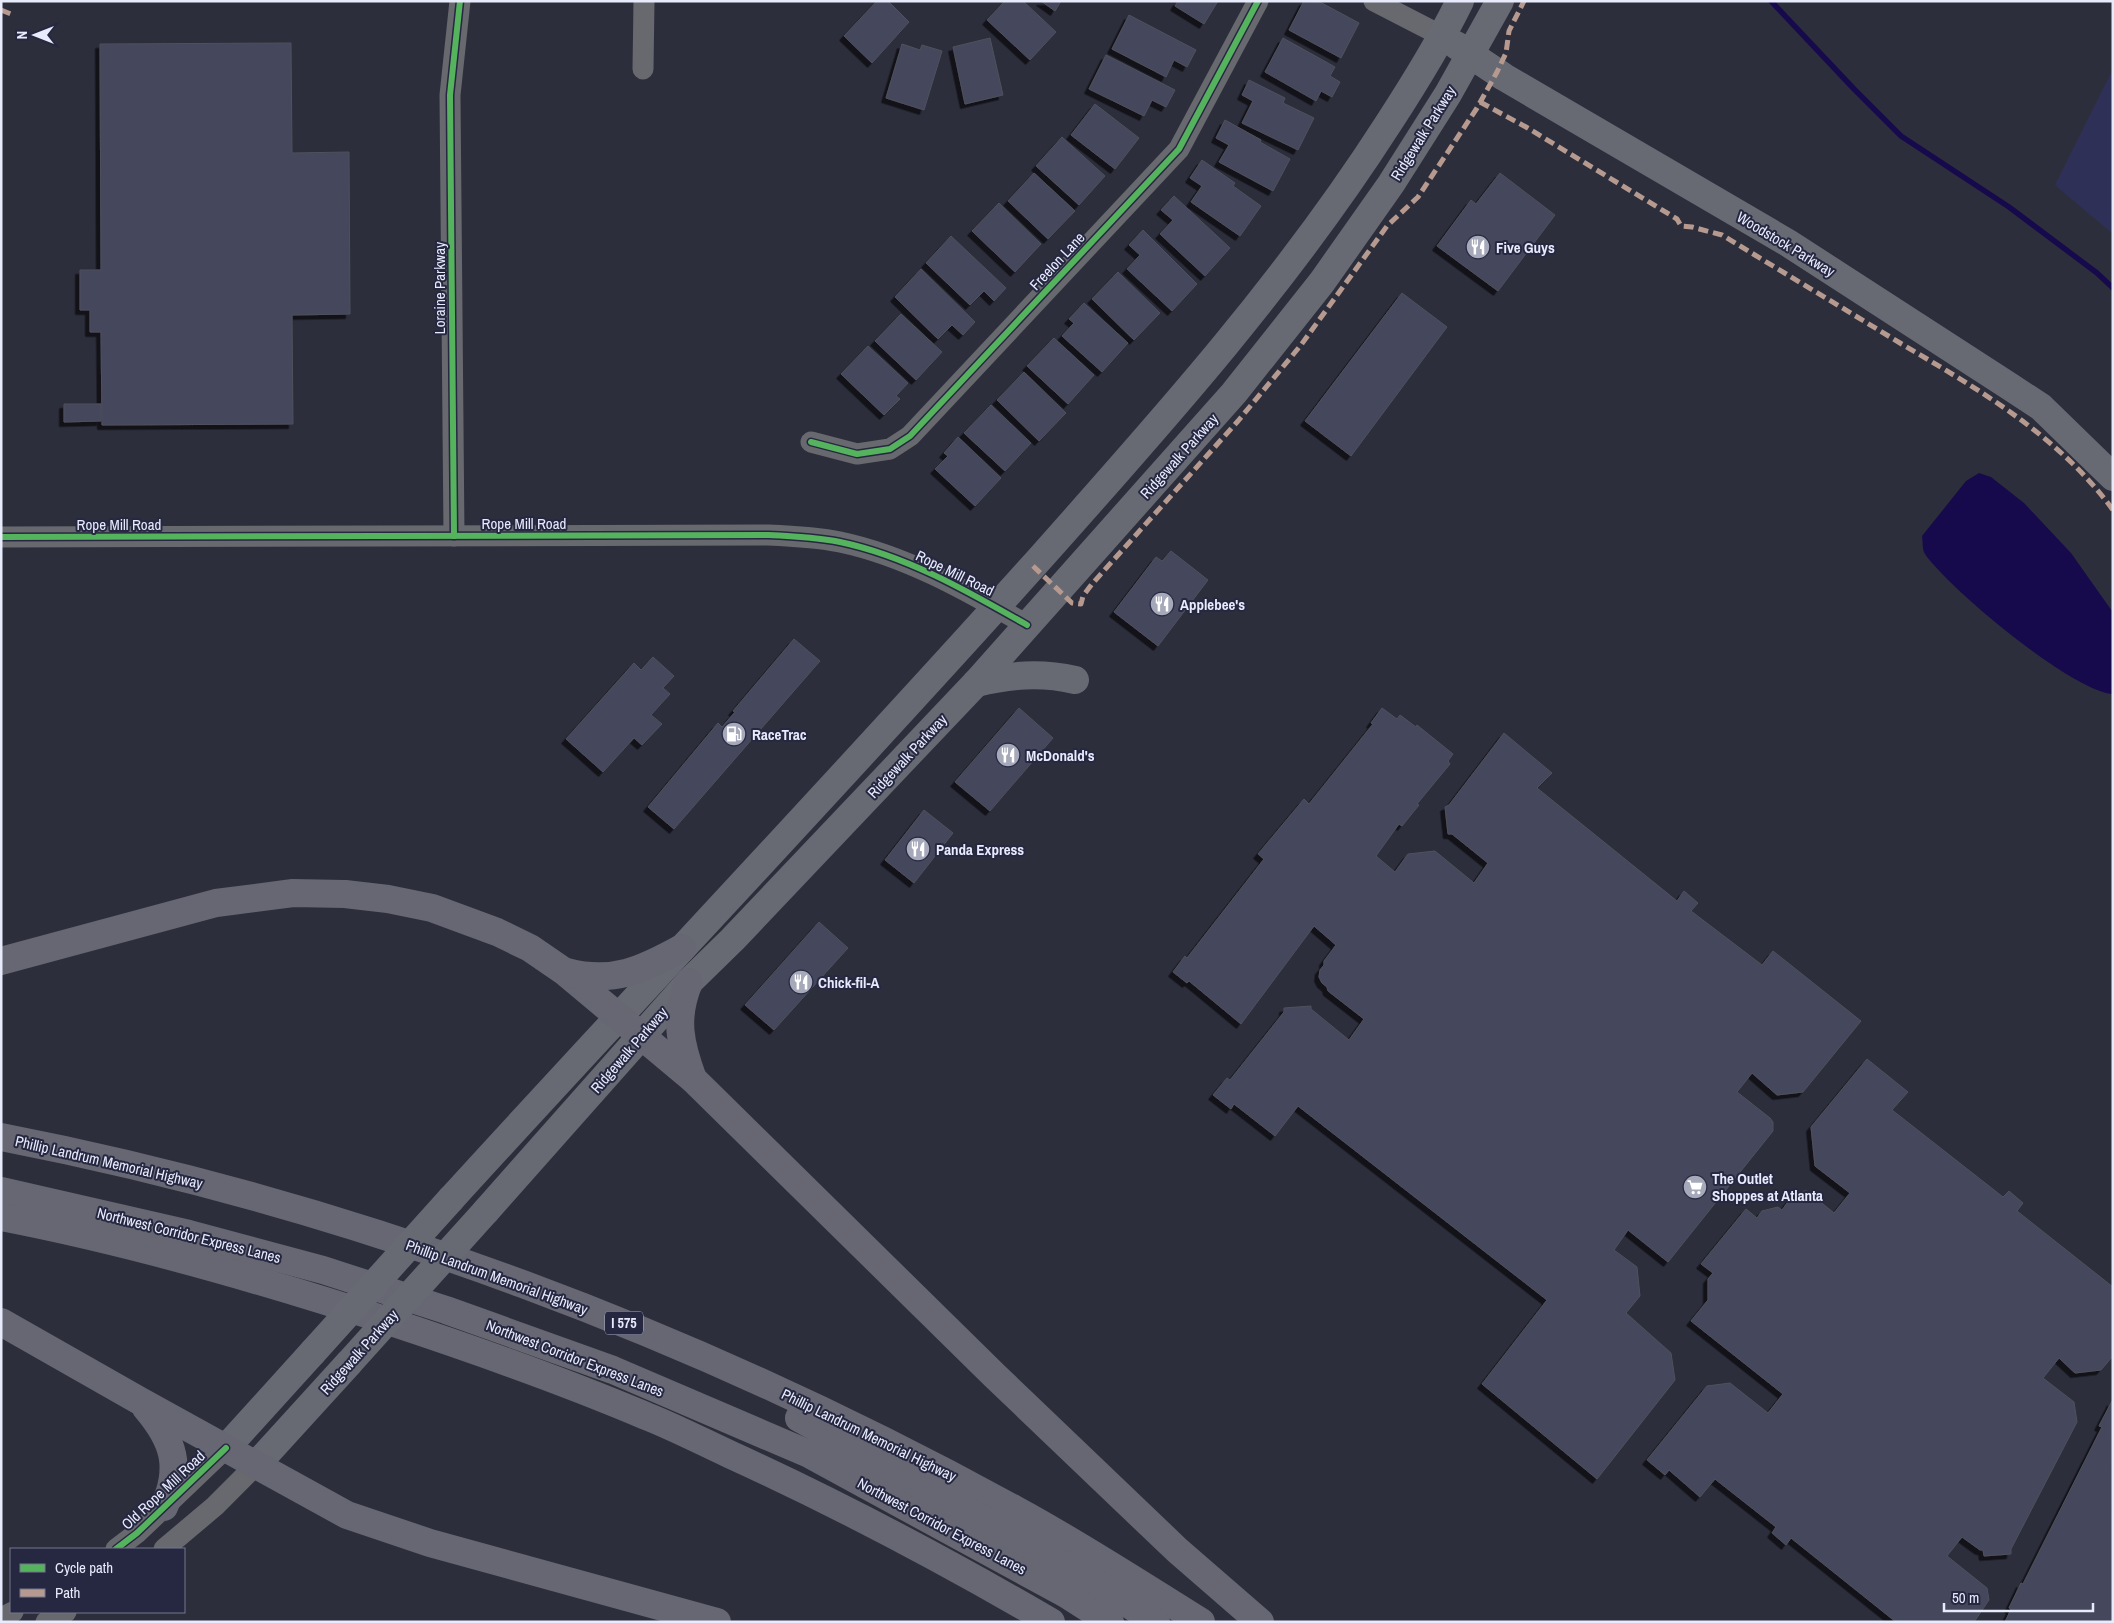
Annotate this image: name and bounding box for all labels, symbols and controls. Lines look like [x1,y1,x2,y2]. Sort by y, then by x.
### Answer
north arrow [10,10,60,60]
text: N [13,31,31,39]
street label: Ridgewalk Parkway [1385,81,1461,184]
street label: Woodstock Parkway [1733,206,1840,282]
street label: Freelon Lane [1025,227,1090,295]
restaurant icon: Five Guys [1465,234,1491,260]
place label: Five Guys [1496,237,1555,258]
street label: Loraine Parkway [429,241,450,334]
street label: Ridgewalk Parkway [1135,408,1224,503]
street label: Rope Mill Road [482,513,566,534]
street label: Rope Mill Road [77,514,161,535]
street label: Rope Mill Road [912,545,998,601]
restaurant icon: Applebee's [1149,591,1175,617]
place label: Applebee's [1180,594,1245,615]
street label: Ridgewalk Parkway [862,709,952,803]
fuel station icon: RaceTrac [721,721,747,747]
place label: RaceTrac [752,724,807,745]
restaurant icon: McDonald's [995,742,1021,768]
place label: McDonald's [1026,745,1095,766]
restaurant icon: Panda Express [905,836,931,862]
place label: Panda Express [936,839,1024,860]
restaurant icon: Chick-fil-A [788,969,814,995]
place label: Chick-fil-A [818,972,880,993]
street label: Ridgewalk Parkway [586,1002,673,1098]
street label: Phillip Landrum Memorial Highway [13,1130,206,1194]
place label: The Outlet Shoppes at Atlanta [1712,1168,1823,1206]
supermarket icon: The Outlet Shoppes at Atlanta [1682,1174,1708,1200]
street label: Northwest Corridor Express Lanes [95,1202,283,1268]
street label: Phillip Landrum Memorial Highway [403,1234,592,1320]
street label: Ridgewalk Parkway [315,1304,404,1399]
road number: I 575 [605,1312,643,1335]
street label: Northwest Corridor Express Lanes [483,1314,667,1402]
street label: Phillip Landrum Memorial Highway [778,1383,961,1487]
street label: Old Rope Mill Road [117,1446,209,1534]
street label: Northwest Corridor Express Lanes [854,1472,1030,1580]
legend [10,1548,185,1613]
text: Cycle path [55,1557,113,1578]
scale bar [1944,1580,2093,1612]
text: Path [55,1582,80,1603]
text: 50 m [1952,1587,1979,1608]

